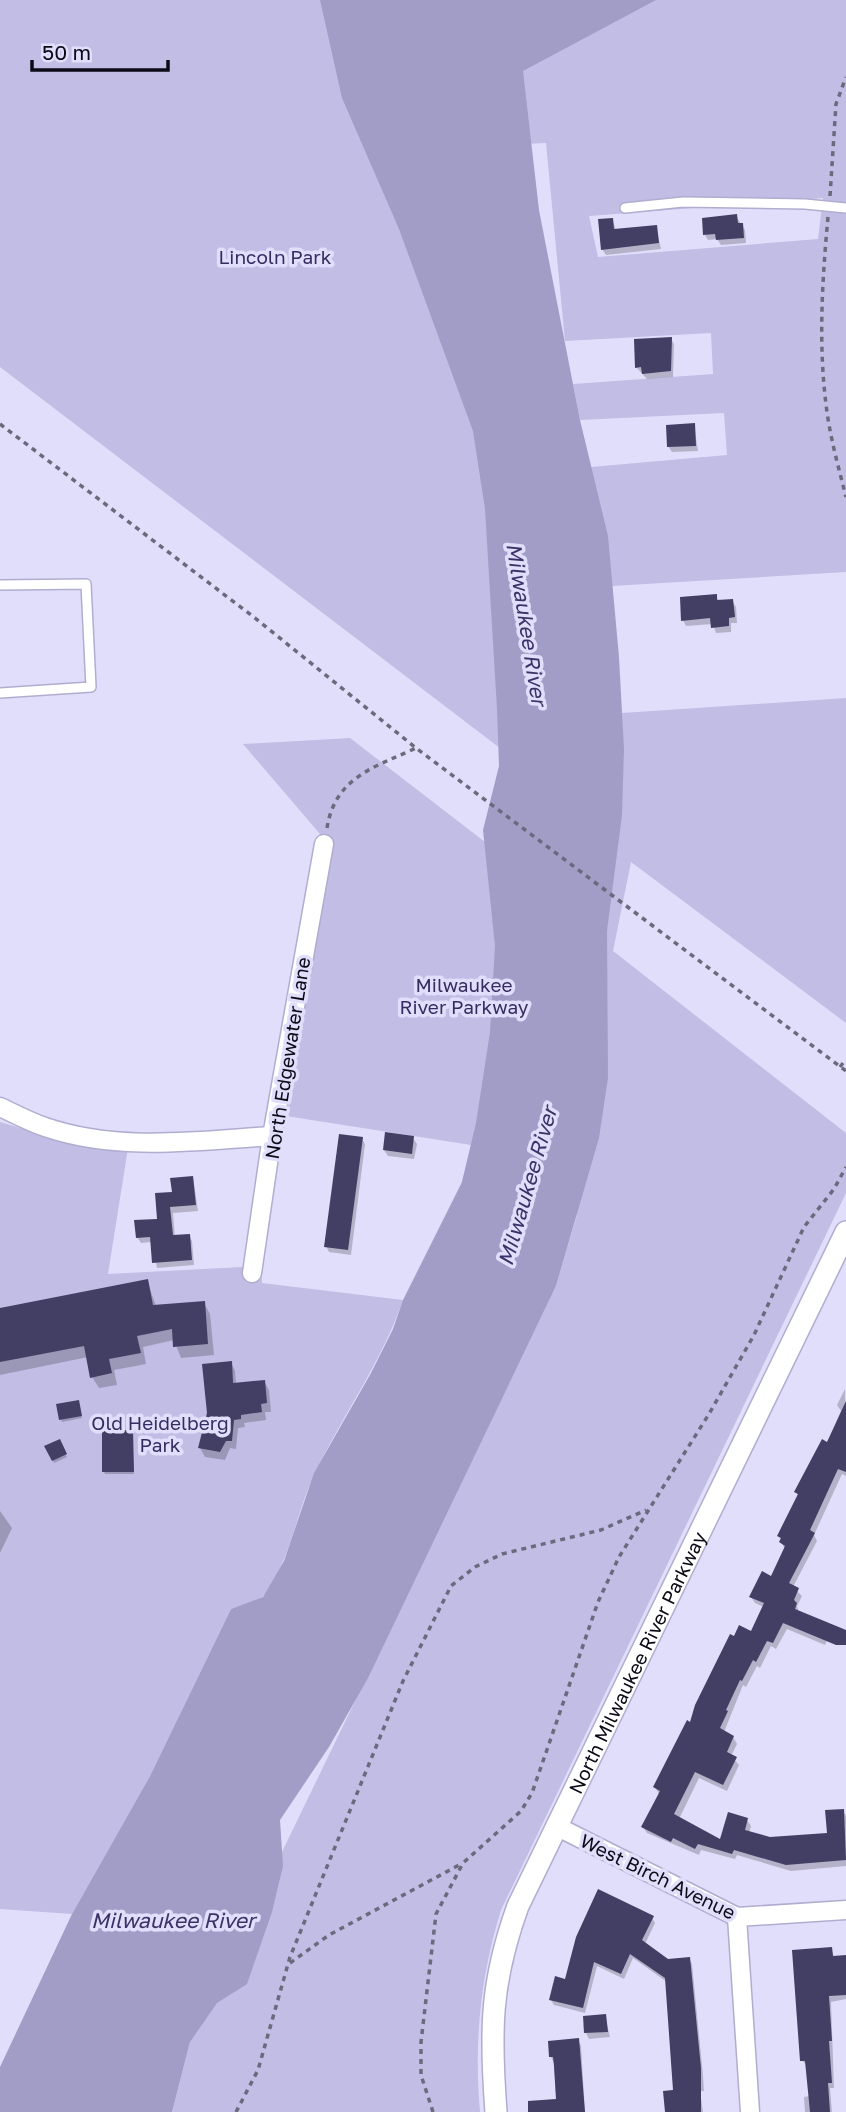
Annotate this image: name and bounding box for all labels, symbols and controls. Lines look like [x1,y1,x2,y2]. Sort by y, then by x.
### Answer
scale bar [32,28,168,72]
text: 50 m [42,39,91,65]
park label: Lincoln Park [218,245,332,268]
water label: Milwaukee River [501,541,553,710]
street label: North Edgewater Lane [260,955,314,1161]
park label: Milwaukee River Parkway [400,973,529,1018]
water label: Milwaukee River [492,1101,563,1268]
park label: Old Heidelberg Park [91,1411,229,1456]
street label: North Milwaukee River Parkway [563,1527,710,1797]
street label: West Birch Avenue [577,1828,739,1924]
water label: Milwaukee River [91,1907,258,1933]

